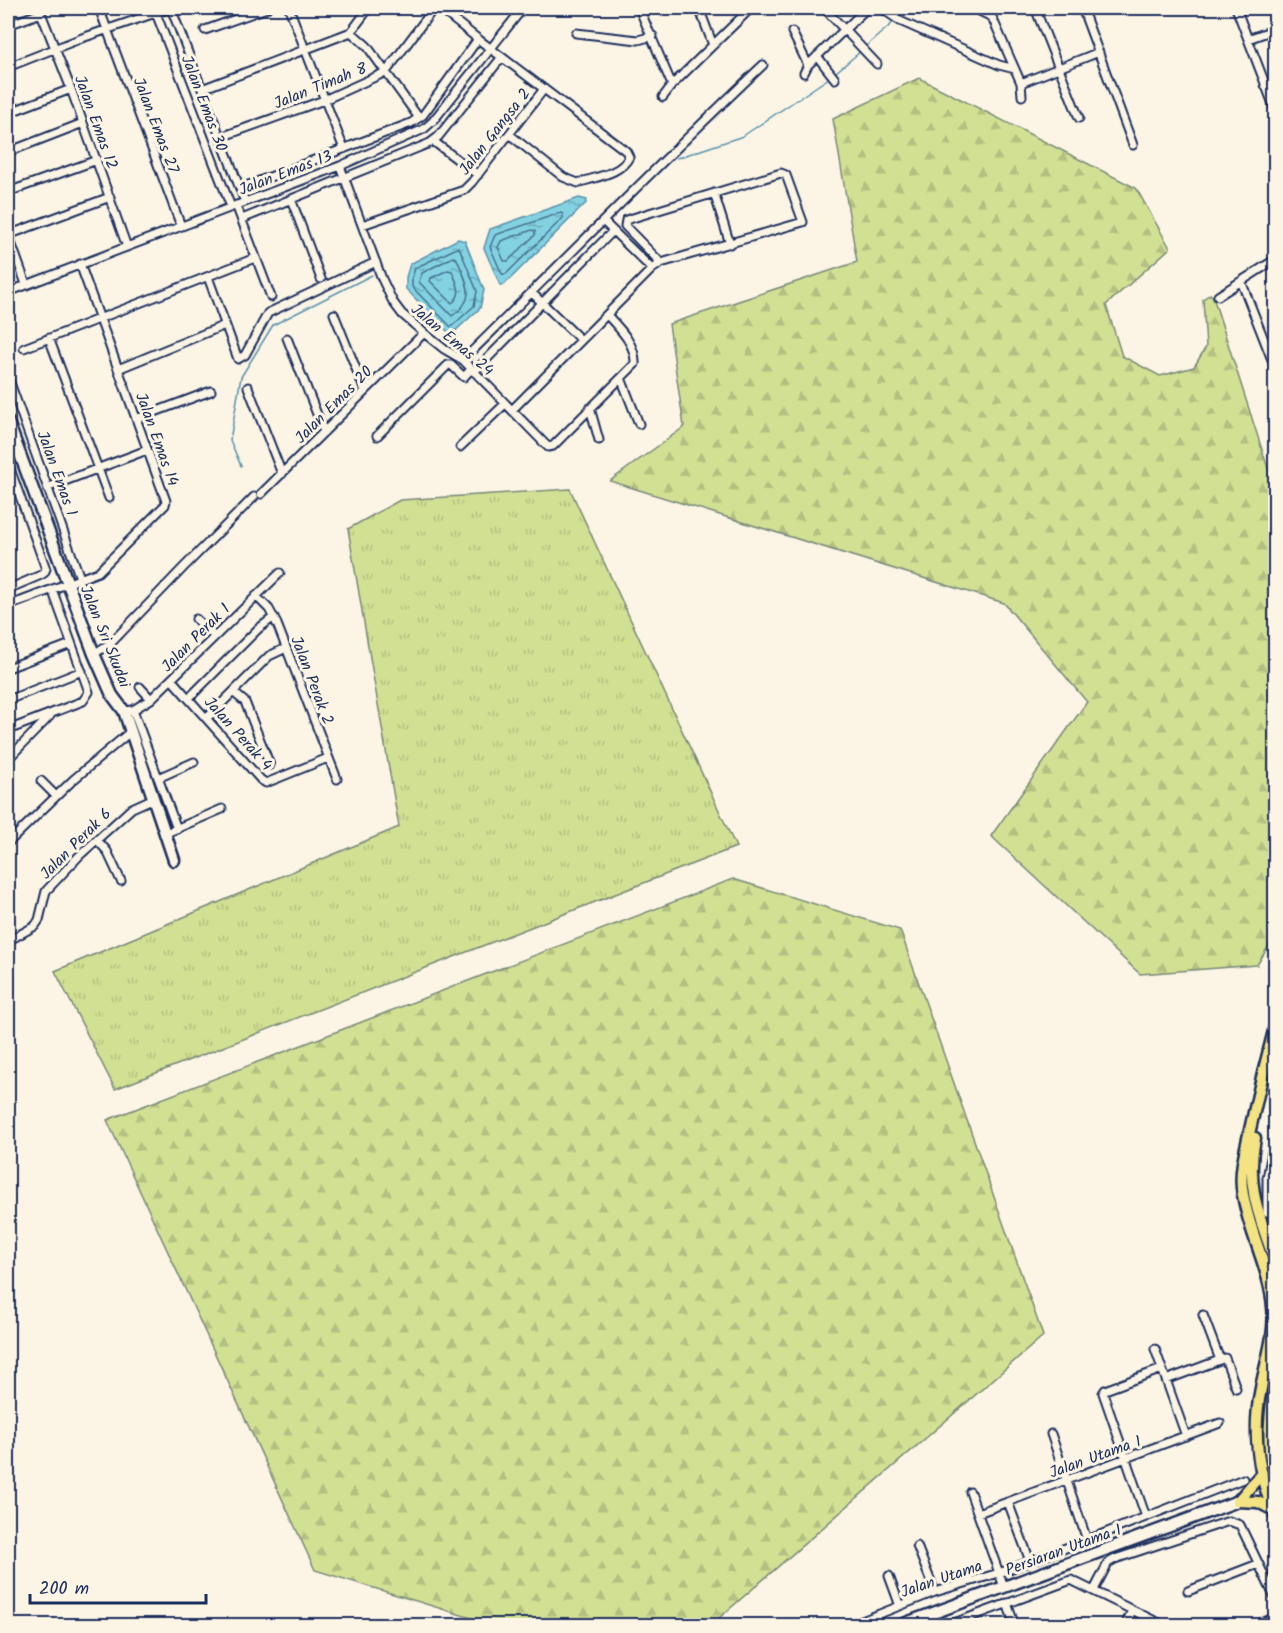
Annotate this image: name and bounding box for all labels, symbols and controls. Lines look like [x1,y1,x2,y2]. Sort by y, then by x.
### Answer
street label: Jalan Emas 30 [174,52,233,155]
street label: Jalan Timah 8 [270,56,371,116]
street label: Jalan Emas 12 [67,72,124,173]
street label: Jalan Emas 27 [126,74,186,178]
street label: Jalan Gangsa 2 [453,83,537,181]
street label: Jalan Emas 13 [235,144,336,203]
street label: Jalan Emas 24 [405,298,499,383]
street label: Jalan Emas 20 [289,360,379,450]
street label: Jalan Emas 14 [128,389,185,490]
street label: Jalan Emas 1 [30,427,84,520]
street label: Jalan Sri Skudai [73,582,137,693]
street label: Jalan Perak 1 [156,598,236,678]
street label: Jalan Perak 2 [283,633,340,729]
street label: Jalan Perak 4 [198,691,278,777]
street label: Jalan Perak 6 [34,802,118,886]
street label: Jalan Utama 1 [1046,1429,1145,1486]
street label: Persiaran Utama 1 [1002,1518,1125,1583]
street label: Jalan Utama [897,1554,986,1605]
scale bar [30,1567,206,1605]
text: 200 m [39,1575,89,1604]

